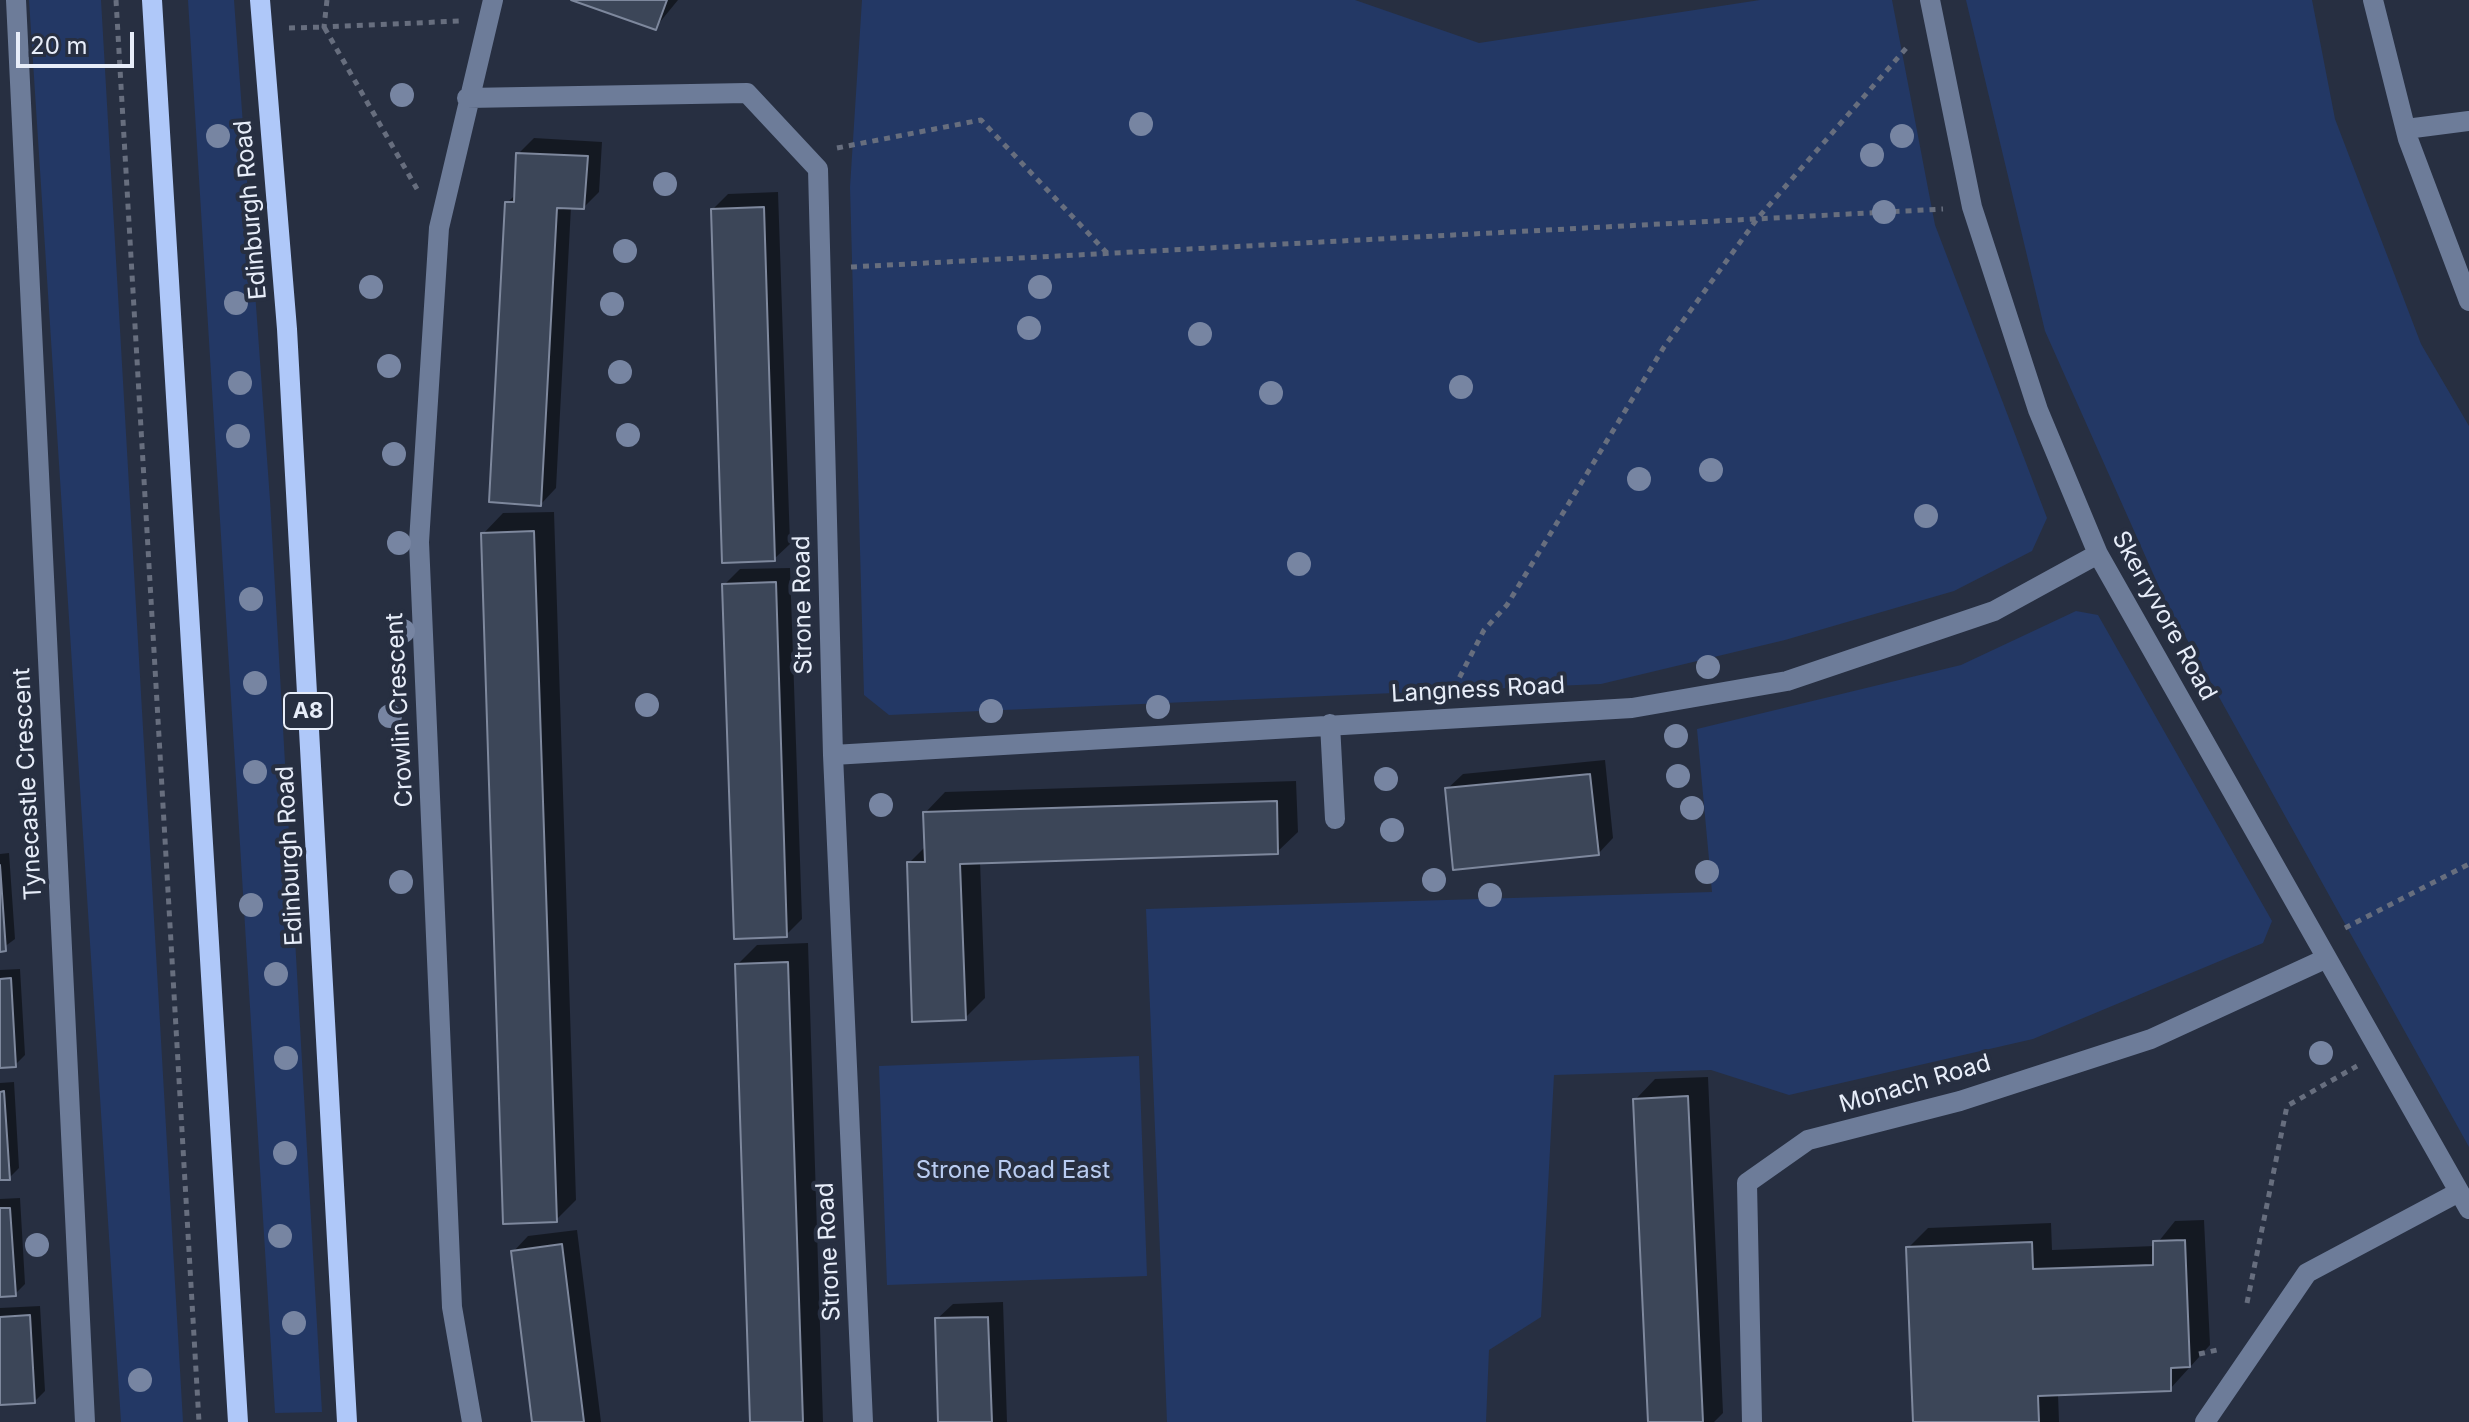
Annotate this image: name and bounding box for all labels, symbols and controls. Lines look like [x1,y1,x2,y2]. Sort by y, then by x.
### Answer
scale bar [20,16,138,66]
text: 20 m [30,31,88,60]
street label: Edinburgh Road [229,119,273,301]
street label: Skerryvore Road [2106,526,2222,706]
street label: Strone Road [787,535,819,675]
street label: Crowlin Crescent [381,612,419,808]
street label: Tynecastle Crescent [8,667,48,901]
street label: Langness Road [1390,671,1566,709]
road number: A8 [284,693,332,729]
street label: Edinburgh Road [271,765,309,947]
street label: Monach Road [1836,1049,1994,1119]
park label: Strone Road East [916,1157,1110,1185]
street label: Strone Road [811,1182,847,1322]

